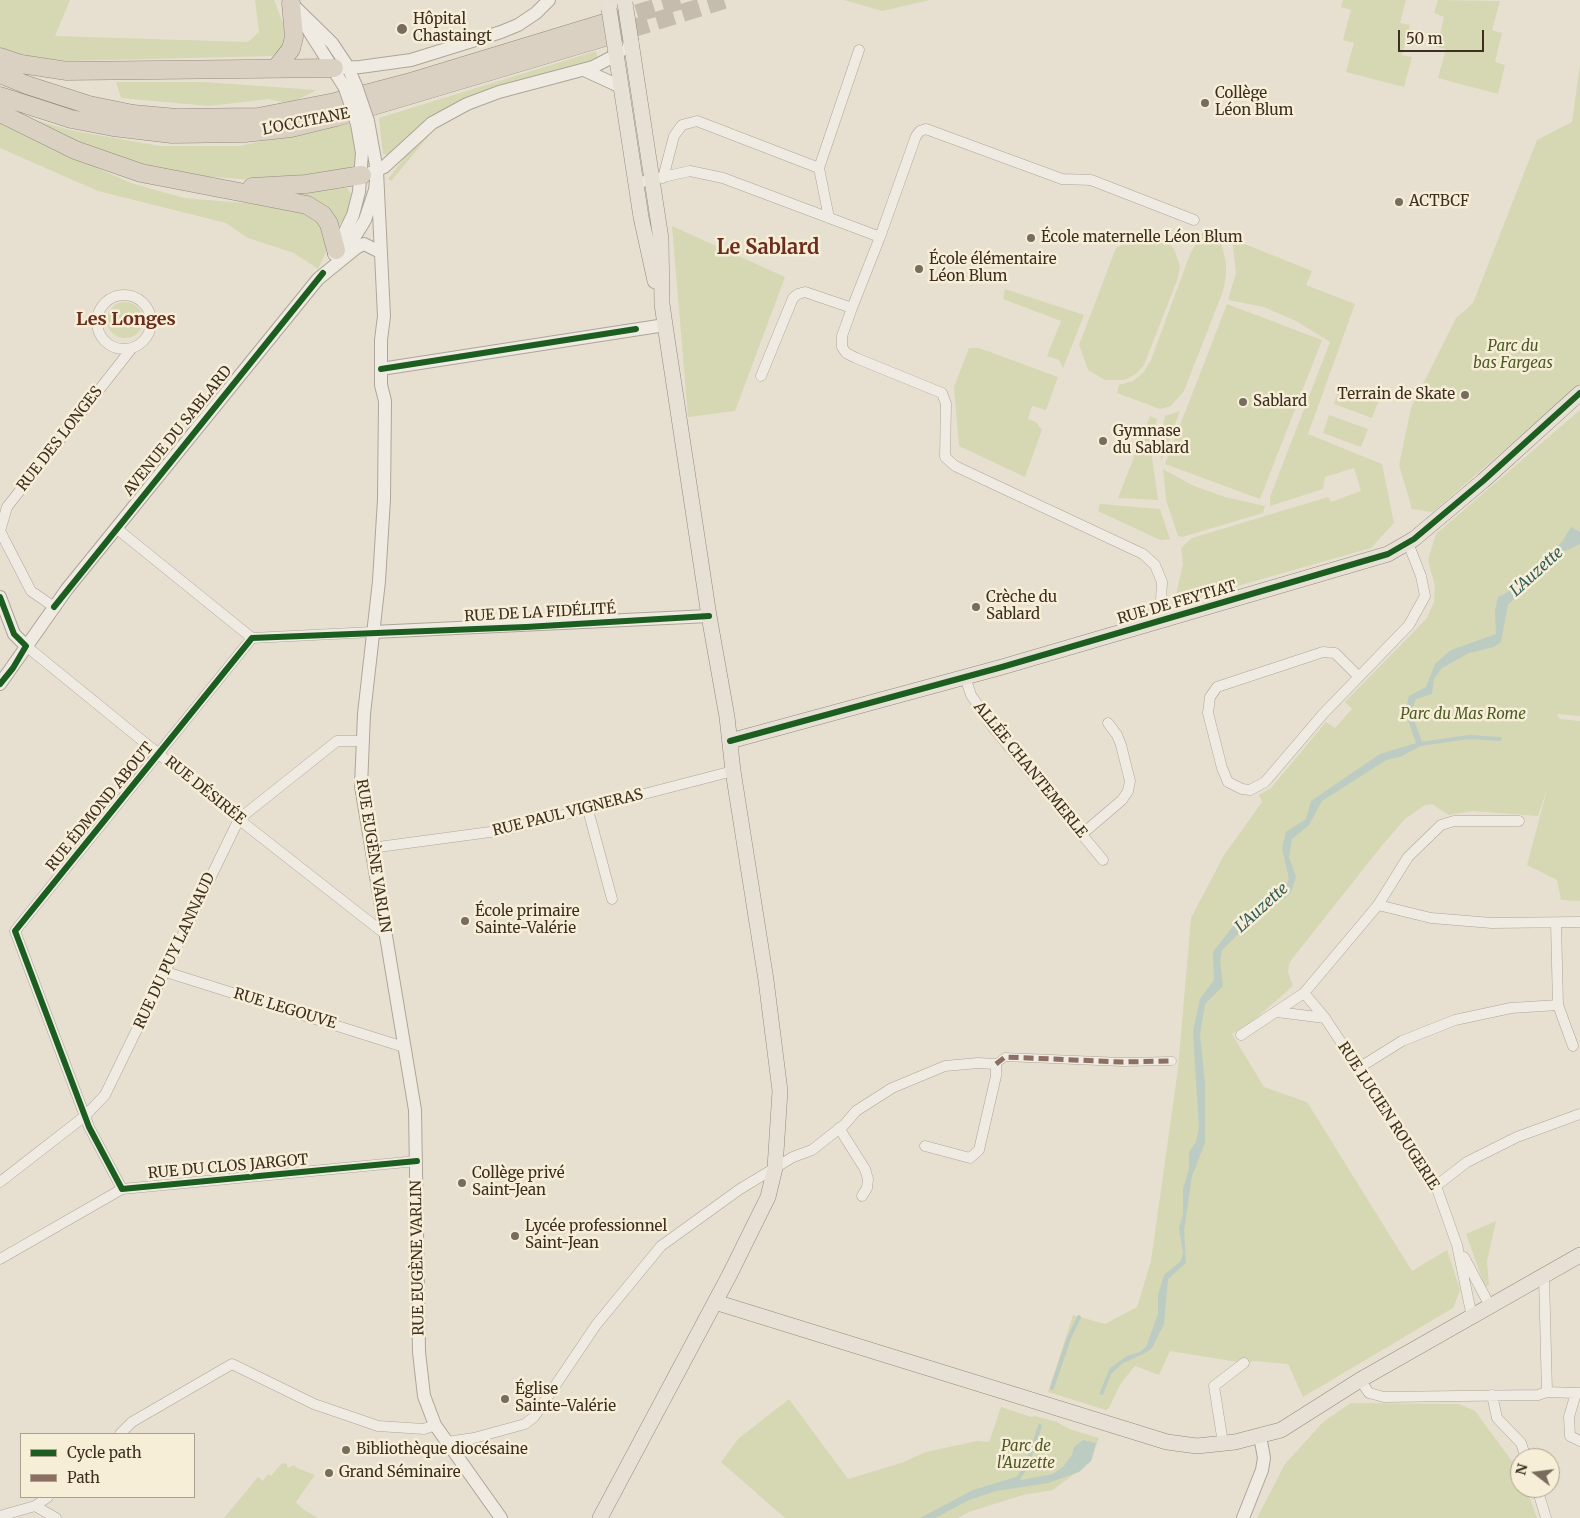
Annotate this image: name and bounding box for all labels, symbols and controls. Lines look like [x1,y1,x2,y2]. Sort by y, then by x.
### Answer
place label: Hôpital Chastaingt [413,11,492,46]
scale bar [1400,20,1486,52]
marker: Hôpital Chastaingt [395,22,409,36]
text: 50 m [1406,29,1443,48]
place label: Collège Léon Blum [1215,85,1293,120]
marker: Collège Léon Blum [1199,97,1211,109]
street label: L'OCCITANE [261,105,351,139]
place label: ACTBCF [1409,193,1469,211]
marker: ACTBCF [1393,196,1405,208]
place label: École maternelle Léon Blum [1041,229,1243,247]
marker: École maternelle Léon Blum [1025,232,1037,244]
district label: Le Sablard [717,236,819,260]
place label: École élémentaire Léon Blum [929,251,1056,286]
marker: École élémentaire Léon Blum [913,263,925,275]
district label: Les Longes [76,309,176,331]
park label: Parc du bas Fargeas [1473,338,1553,373]
street label: AVENUE DU SABLARD [120,362,236,500]
street label: RUE DES LONGES [13,383,107,495]
place label: Terrain de Skate [1337,386,1455,404]
marker: Terrain de Skate [1459,389,1471,401]
place label: Sablard [1253,393,1307,411]
marker: Sablard [1237,396,1249,408]
place label: Gymnase du Sablard [1113,423,1189,458]
marker: Gymnase du Sablard [1097,435,1109,447]
water label: L'Auzette [1507,543,1567,601]
street label: RUE DE FEYTIAT [1115,577,1239,629]
place label: Crèche du Sablard [986,589,1057,624]
street label: RUE DE LA FIDÉLITÉ [464,600,616,626]
marker: Crèche du Sablard [970,601,982,613]
street label: ALLÉE CHANTEMERLE [970,698,1090,842]
park label: Parc du Mas Rome [1400,706,1526,724]
street label: RUE ÉDMOND ABOUT [43,739,157,875]
street label: RUE DÉSIRÉE [161,753,249,829]
street label: RUE EUGÈNE VARLIN [352,778,394,934]
street label: RUE PAUL VIGNERAS [491,786,645,840]
street label: RUE DU PUY LANNAUD [131,870,219,1032]
water label: L'Auzette [1232,879,1292,937]
place label: École primaire Sainte-Valérie [475,903,580,938]
marker: École primaire Sainte-Valérie [459,915,471,927]
street label: RUE LEGOUVE [231,985,339,1033]
street label: RUE LUCIEN ROUGERIE [1333,1039,1443,1193]
street label: RUE DU CLOS JARGOT [147,1151,309,1183]
place label: Collège privé Saint-Jean [472,1165,565,1200]
marker: Collège privé Saint-Jean [456,1177,468,1189]
street label: RUE EUGÈNE VARLIN [408,1180,428,1336]
place label: Lycée professionnel Saint-Jean [525,1218,667,1253]
marker: Lycée professionnel Saint-Jean [509,1230,521,1242]
place label: Église Sainte-Valérie [515,1381,616,1416]
marker: Église Sainte-Valérie [499,1393,511,1405]
legend [20,1433,195,1498]
park label: Parc de l'Auzette [997,1438,1055,1473]
place label: Bibliothèque diocésaine [356,1441,528,1459]
text: Cycle path [67,1443,142,1462]
marker: Bibliothèque diocésaine [340,1444,352,1456]
north arrow [1510,1448,1560,1498]
text: N [1511,1462,1532,1477]
place label: Grand Séminaire [339,1464,461,1482]
marker: Grand Séminaire [323,1467,335,1479]
text: Path [67,1468,100,1487]

